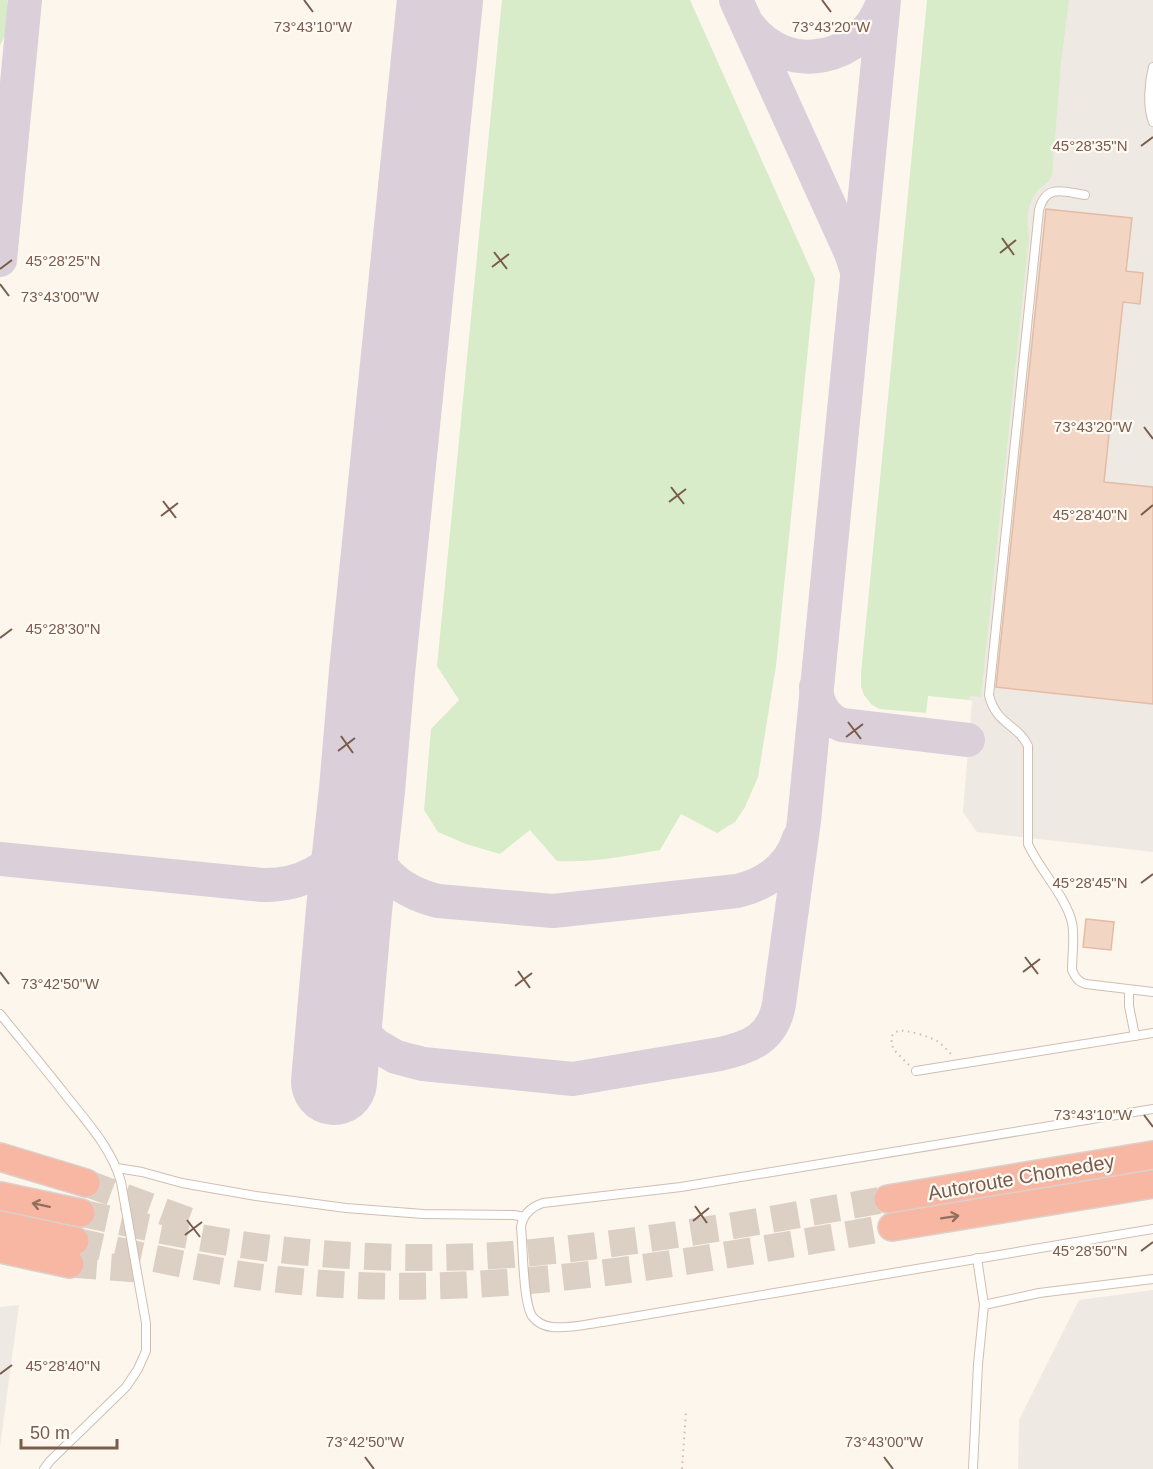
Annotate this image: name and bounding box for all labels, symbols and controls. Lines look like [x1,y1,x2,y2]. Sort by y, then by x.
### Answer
text: 73°43'10"W [274,18,353,35]
text: 73°43'20"W [792,18,871,35]
text: 45°28'35"N [1052,137,1128,154]
text: 45°28'25"N [25,252,101,269]
text: 73°43'00"W [21,288,100,305]
text: 73°43'20"W [1054,418,1133,435]
text: 45°28'40"N [1052,506,1128,523]
text: 45°28'30"N [25,620,101,637]
text: 45°28'45"N [1052,874,1128,891]
text: 73°42'50"W [21,975,100,992]
text: 73°43'10"W [1054,1106,1133,1123]
street label: Autoroute Chomedey [926,1150,1116,1204]
one-way arrow [31,1198,50,1210]
one-way arrow [940,1212,959,1223]
text: 45°28'50"N [1052,1242,1128,1259]
text: 45°28'40"N [25,1357,101,1374]
scale bar [21,1412,117,1450]
text: 50 m [30,1423,70,1443]
text: 73°42'50"W [326,1433,405,1450]
text: 73°43'00"W [845,1433,924,1450]

